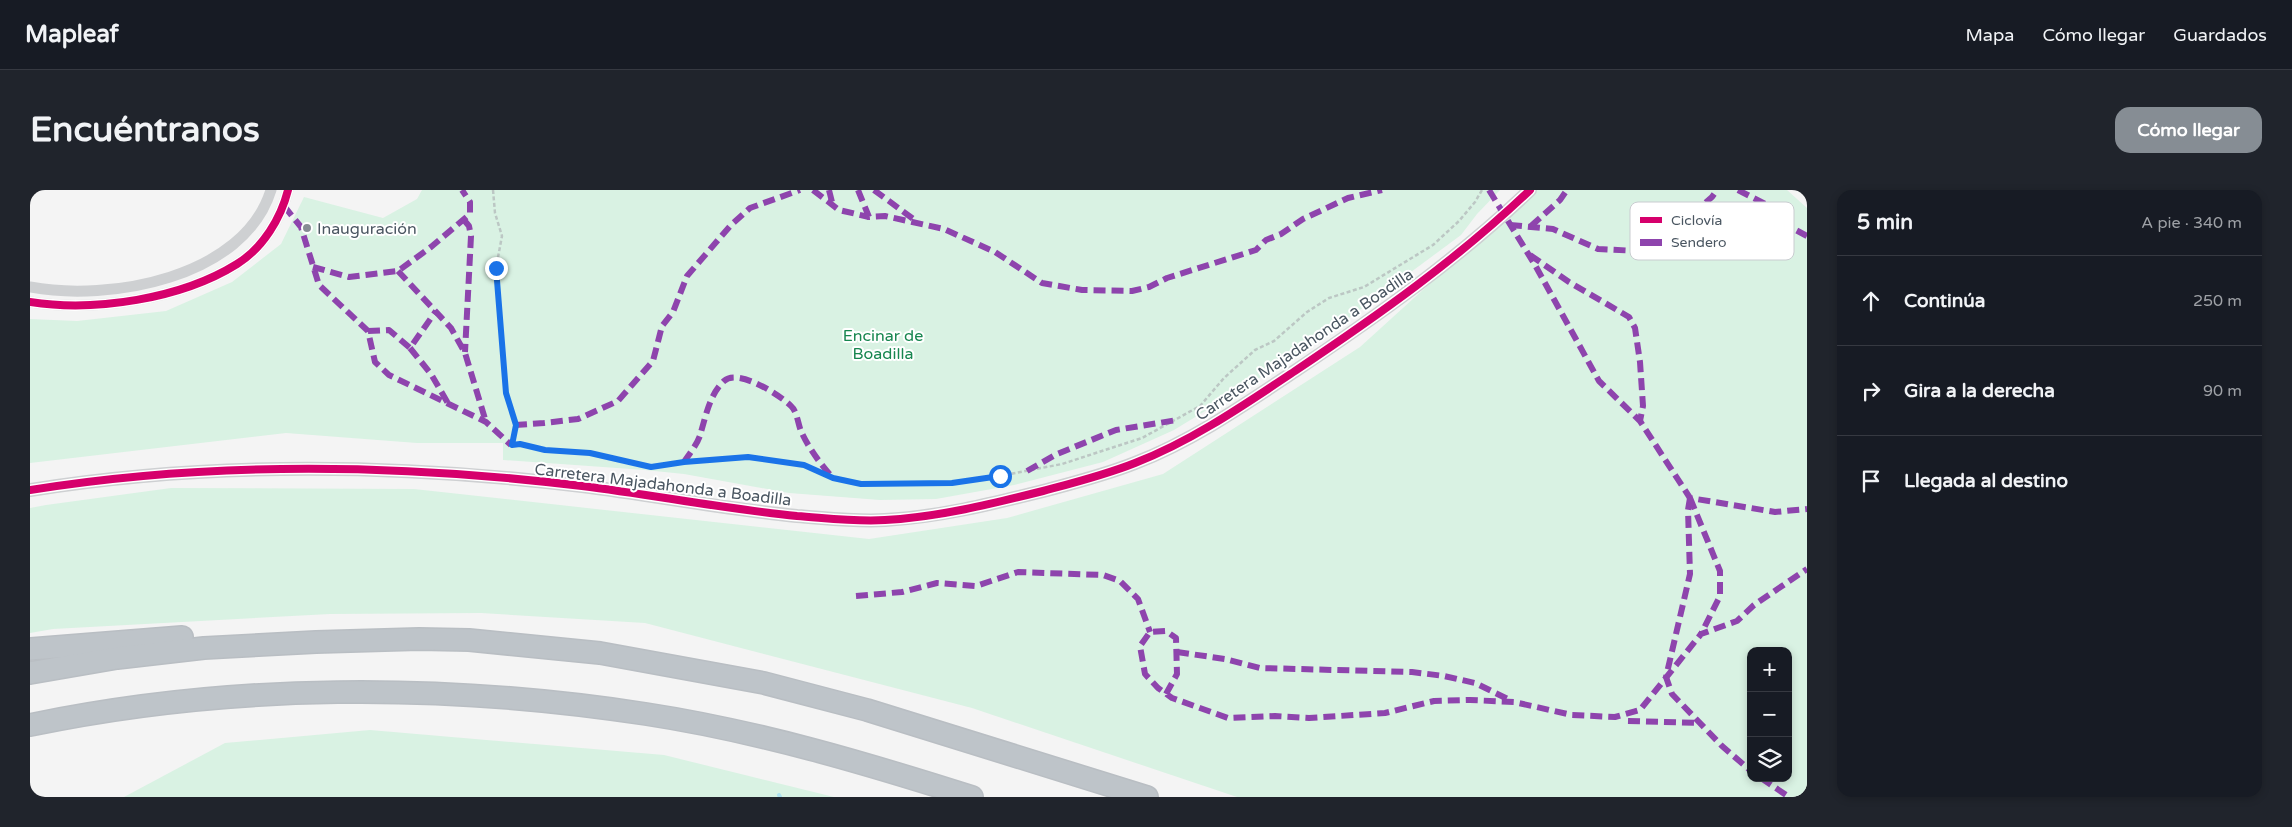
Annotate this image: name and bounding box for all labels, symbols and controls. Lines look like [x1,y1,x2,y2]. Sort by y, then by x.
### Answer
text: Mapleaf [25,20,119,49]
text: Mapa [1965,24,2014,46]
text: Cómo llegar [2042,24,2145,46]
text: Guardados [2173,24,2267,46]
button: Cómo llegar [2115,107,2262,153]
text: Encuéntranos [30,109,260,151]
legend [1630,202,1794,260]
text: 5 min [1857,210,1913,235]
text: Ciclovía [1671,212,1722,229]
text: A pie · 340 m [2141,213,2242,233]
place label: Inauguración [317,219,417,239]
marker: Inauguración [301,222,313,234]
text: Sendero [1671,234,1727,251]
route end [485,257,508,280]
street label: Carretera Majadahonda a Boadilla [1192,264,1417,425]
icon: ahead [1857,287,1885,315]
text: Continúa [1904,290,1986,312]
text: 250 m [2193,291,2242,311]
park label: Encinar de Boadilla [843,326,923,364]
icon: right [1857,377,1885,405]
text: Gira a la derecha [1904,380,2055,402]
text: 90 m [2203,381,2242,401]
street label: Carretera Majadahonda a Boadilla [533,459,792,511]
route start [989,465,1012,488]
icon: arrive [1857,467,1885,495]
text: Llegada al destino [1904,470,2068,492]
map controls [1747,647,1792,782]
button: + [1747,647,1792,692]
button: − [1747,692,1792,737]
button: layers [1747,737,1792,782]

